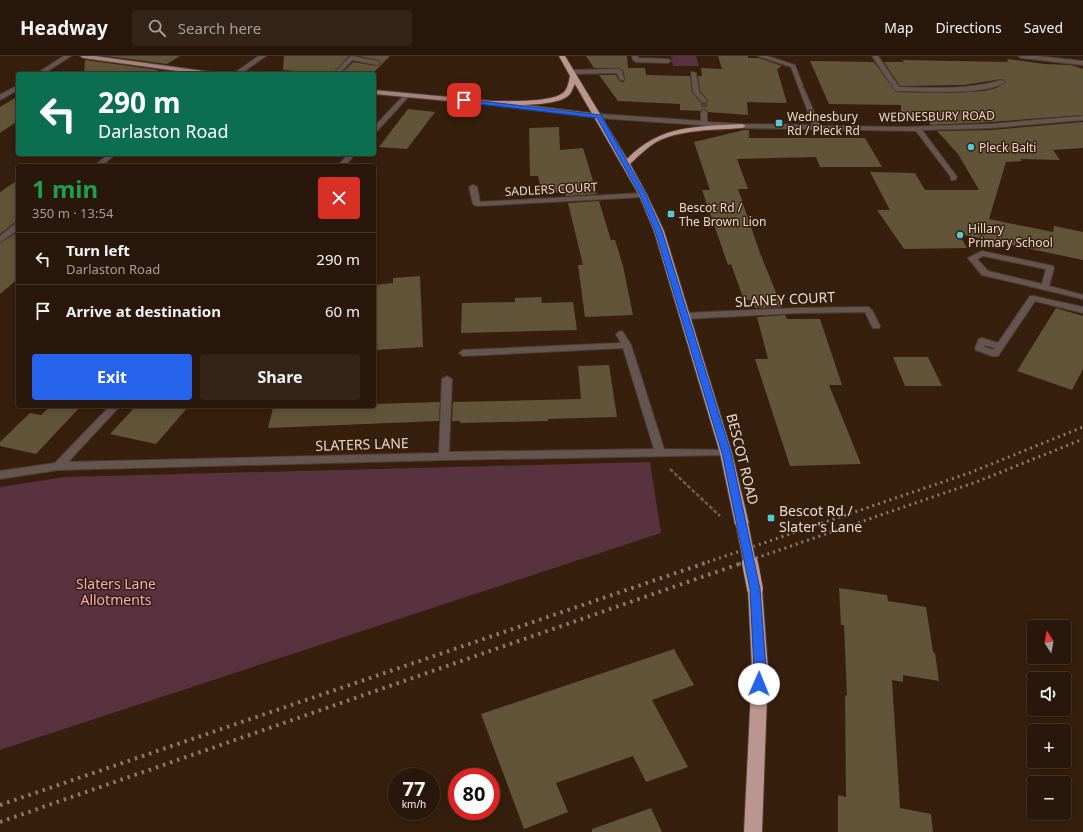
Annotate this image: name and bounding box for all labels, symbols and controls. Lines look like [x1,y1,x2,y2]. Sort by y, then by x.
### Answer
search box [132,10,412,46]
text: Headway [20,15,108,41]
icon: search [146,17,168,39]
text: Search here [178,18,261,38]
text: Map [884,18,913,37]
text: Directions [935,18,1002,37]
text: Saved [1024,18,1063,37]
text: 290 m [98,83,181,121]
pin [447,83,481,117]
icon: left [32,88,84,140]
icon: arrive [453,89,475,111]
street label: WEDNESBURY ROAD [879,106,995,126]
place label: Wednesbury Rd / Pleck Rd [787,108,860,139]
marker: Wednesbury Rd / Pleck Rd [774,118,784,128]
text: Darlaston Road [98,119,228,143]
place label: Pleck Balti [979,139,1036,156]
marker: Pleck Balti [966,142,976,152]
text: 1 min [32,172,98,205]
button: close [318,177,360,219]
street label: SADLERS COURT [504,178,598,200]
place label: Bescot Rd / The Brown Lion [679,199,767,230]
text: 350 m · 13:54 [32,204,113,222]
marker: Bescot Rd / The Brown Lion [666,209,676,219]
place label: Hillary Primary School [968,220,1053,251]
marker: Hillary Primary School [955,230,965,240]
text: Turn left [66,240,130,260]
icon: left [32,248,54,270]
text: 290 m [316,249,360,269]
text: Darlaston Road [66,260,160,278]
street label: SLANEY COURT [734,287,836,311]
icon: arrive [32,300,54,322]
text: Arrive at destination [66,301,221,321]
text: 60 m [325,301,360,321]
button: Exit [32,354,192,400]
button: Share [200,354,360,400]
street label: BESCOT ROAD [722,411,764,507]
street label: SLATERS LANE [315,433,409,455]
place label: Bescot Rd / Slater's Lane [779,501,862,536]
marker: Bescot Rd / Slater's Lane [766,513,776,523]
park label: Slaters Lane Allotments [76,574,156,609]
north arrow [1027,620,1071,664]
map controls [1027,620,1071,820]
position arrow [738,663,780,705]
button: sound [1027,672,1071,716]
button: + [1027,724,1071,768]
speed limit sign: 80 [448,768,500,820]
text: 77 [403,775,425,802]
button: − [1027,776,1071,820]
text: km/h [402,797,426,811]

